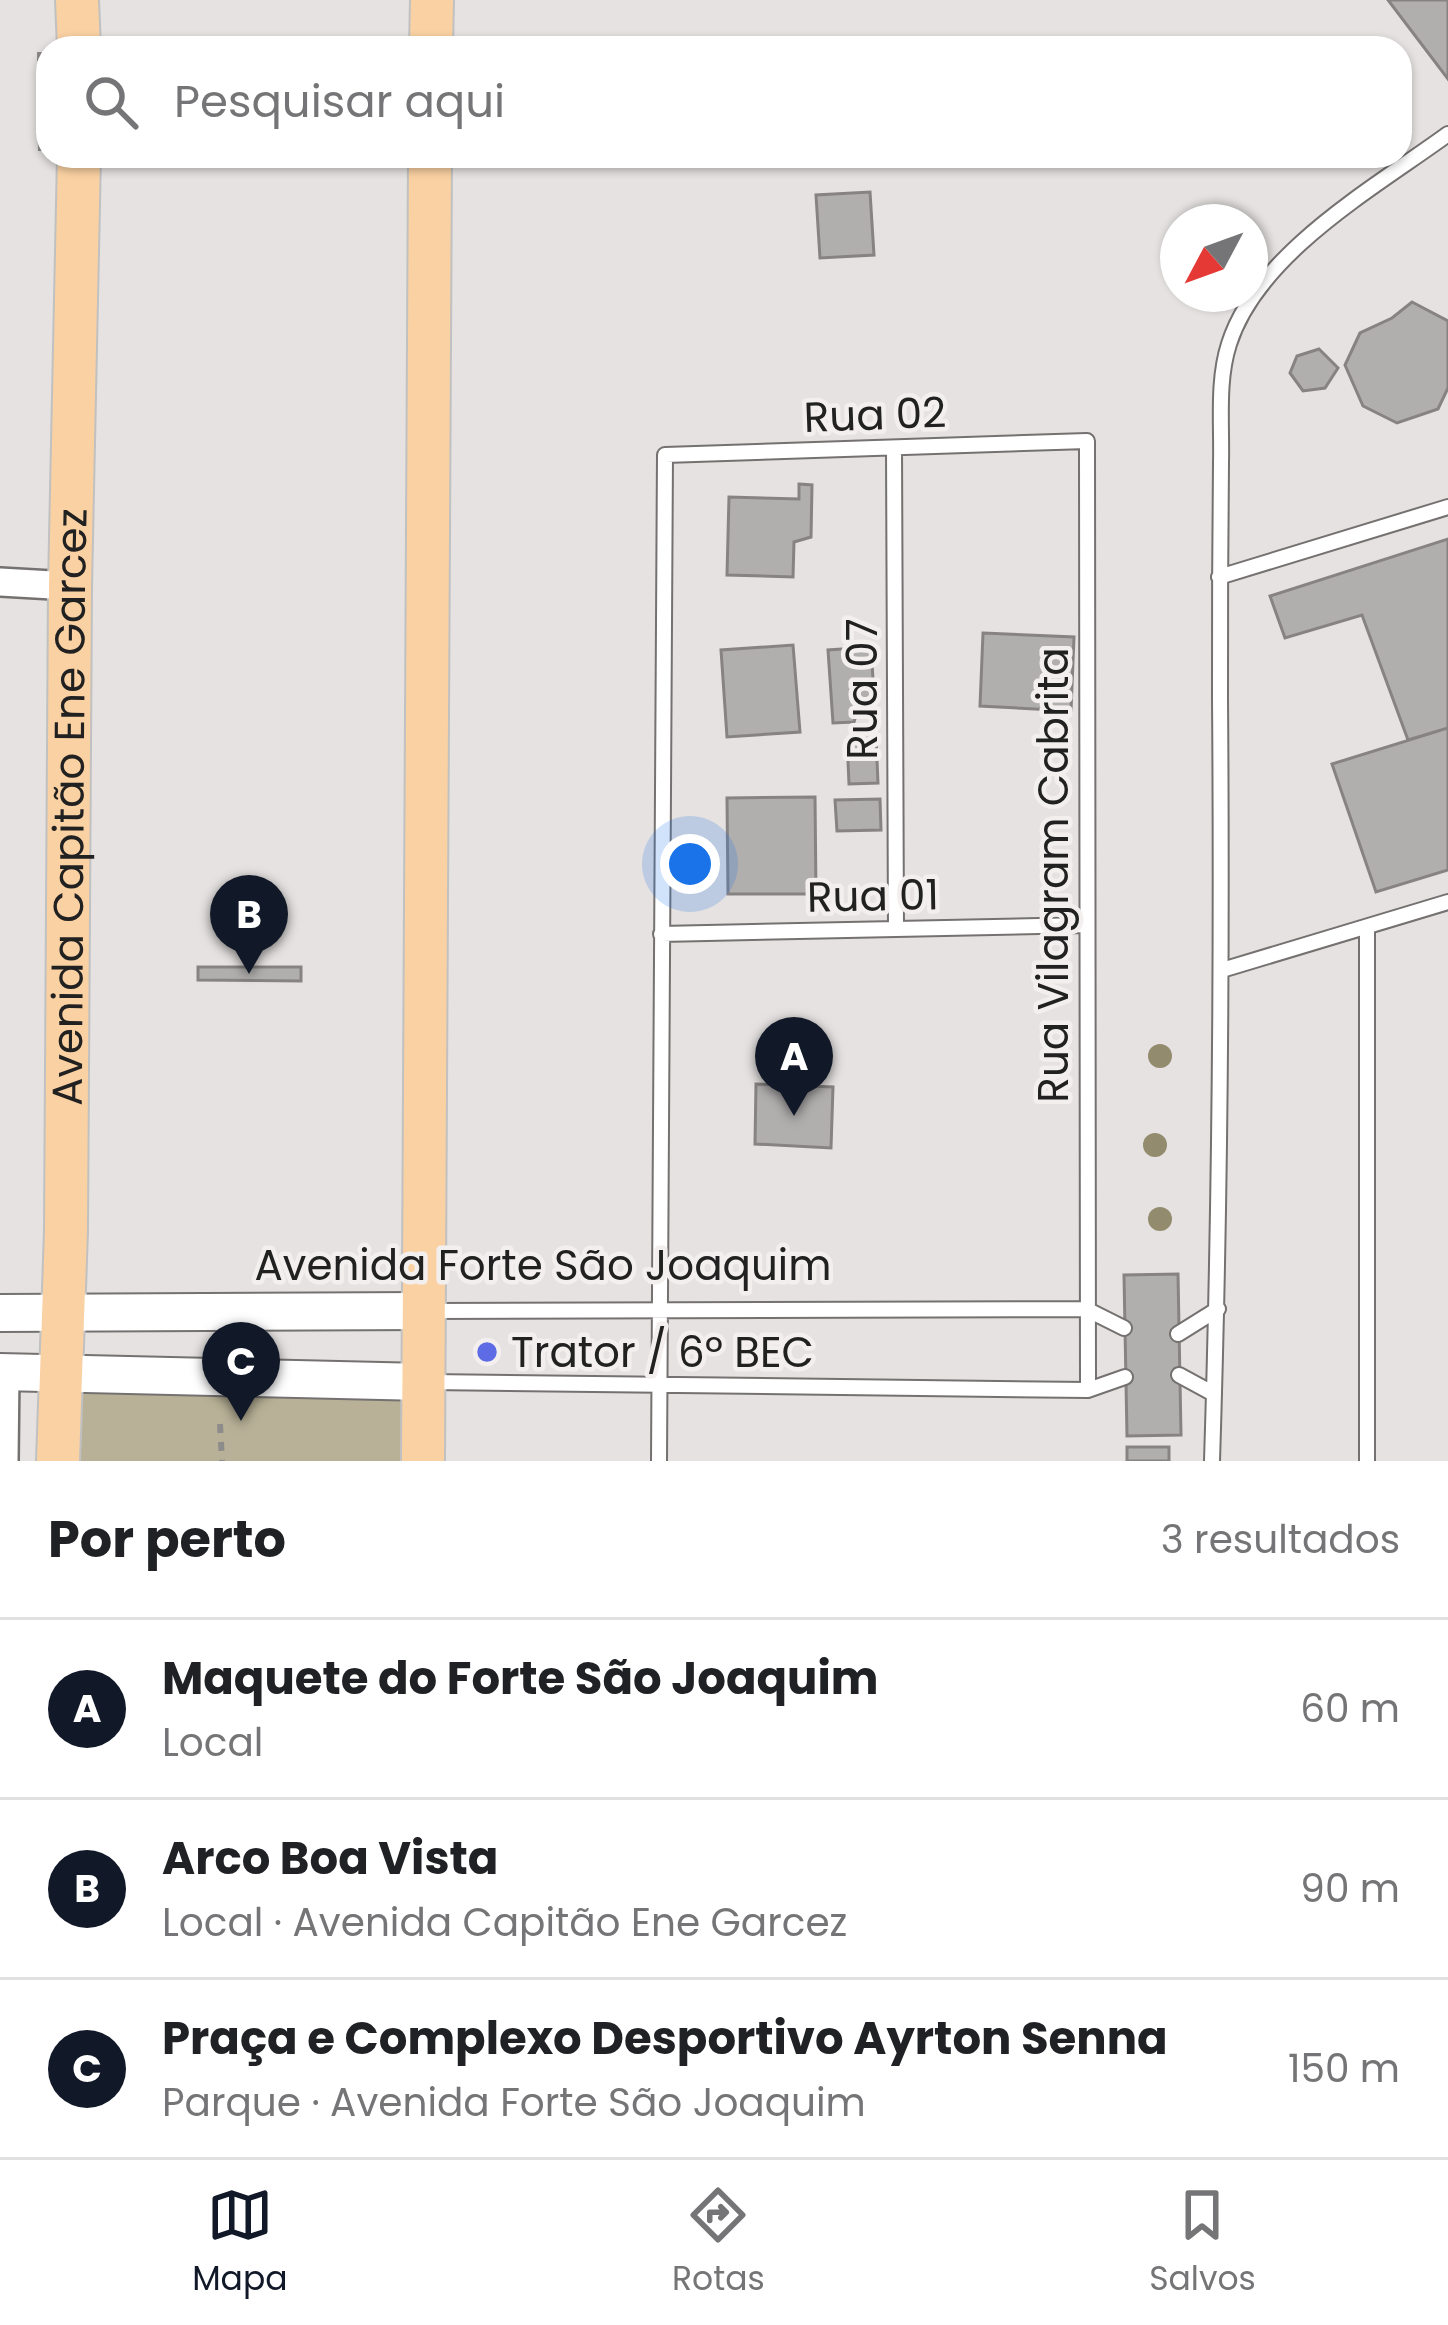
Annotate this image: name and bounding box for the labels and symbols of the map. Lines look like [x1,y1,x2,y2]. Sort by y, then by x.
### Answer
north arrow [1160,204,1268,312]
street label: Rua 02 [803,383,947,447]
street label: Avenida Capitão Ene Garcez [37,508,101,1106]
street label: Rua 07 [833,618,892,760]
street label: Rua Vilagram Cabrita [1024,647,1083,1103]
your location [660,834,720,894]
street label: Rua 01 [807,865,939,927]
pin: B [210,875,288,974]
pin: A [755,1017,833,1116]
street label: Avenida Forte São Joaquim [255,1236,831,1295]
pin: C [202,1322,280,1421]
place label: Trator / 6º BEC [511,1323,814,1382]
marker: Trator / 6º BEC [474,1339,500,1365]

